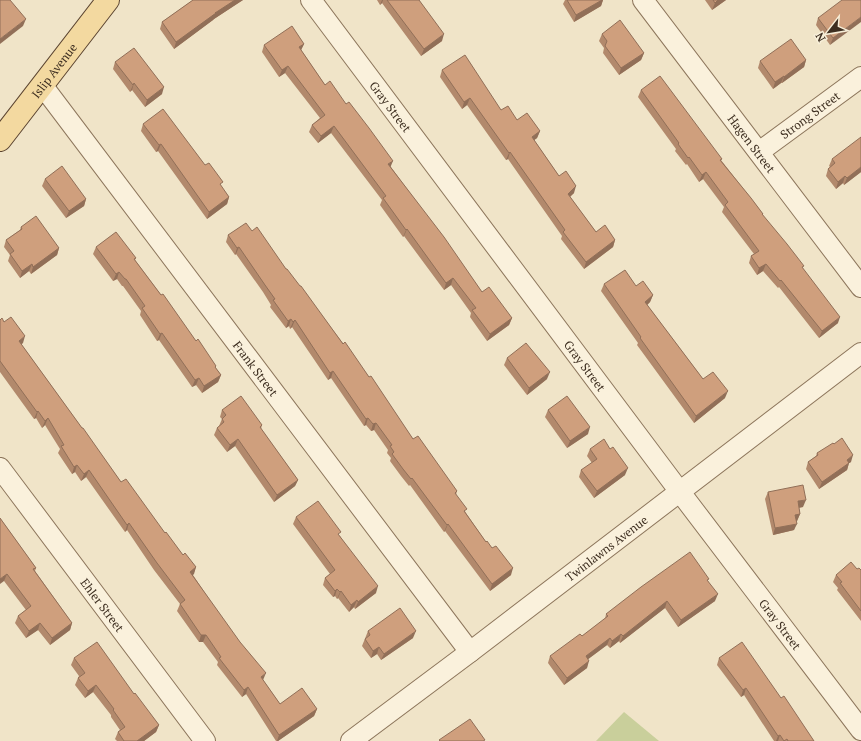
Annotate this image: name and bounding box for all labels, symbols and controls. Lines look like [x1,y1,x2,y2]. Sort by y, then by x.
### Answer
north arrow [809,12,849,52]
text: N [812,29,829,44]
street label: Islip Avenue [28,40,80,101]
street label: Gray Street [367,78,415,135]
street label: Strong Street [777,87,843,142]
street label: Hagen Street [725,111,779,176]
street label: Gray Street [561,337,610,395]
street label: Frank Street [230,338,282,399]
street label: Twinlawns Avenue [562,512,650,584]
street label: Ehler Street [78,575,128,635]
street label: Gray Street [756,596,805,653]

